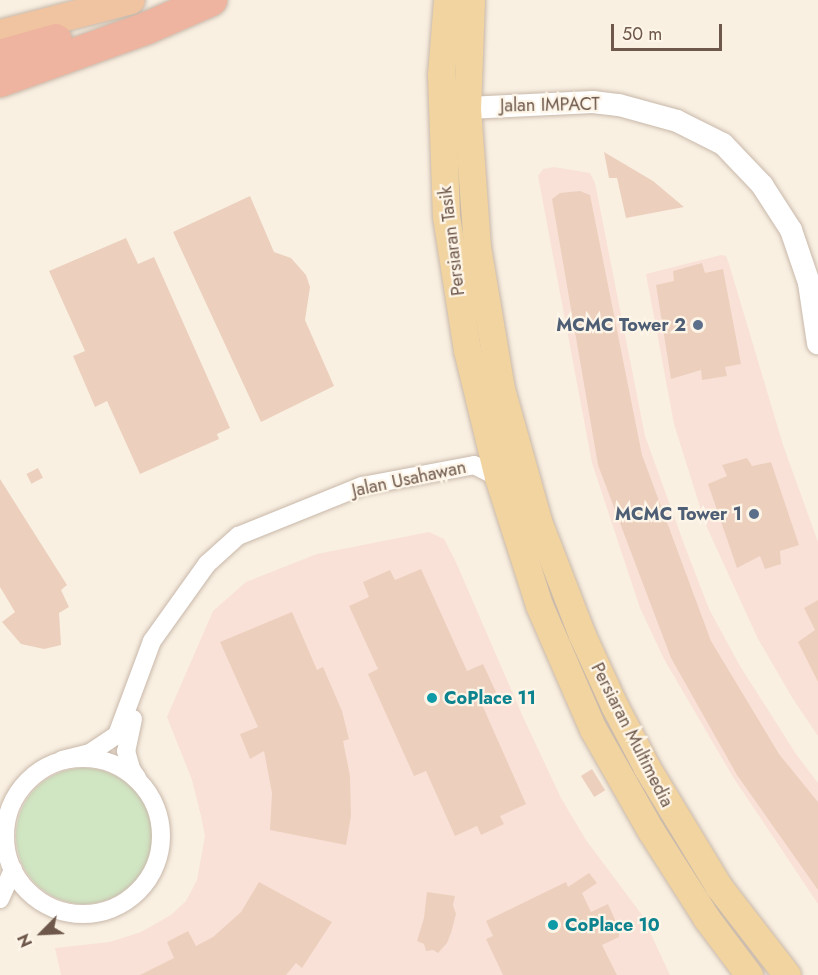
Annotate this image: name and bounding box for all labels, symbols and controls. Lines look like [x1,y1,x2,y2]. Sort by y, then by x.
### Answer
scale bar [614,12,725,50]
text: 50 m [622,21,662,47]
street label: Jalan IMPACT [500,93,600,117]
street label: Persiaran Tasik [435,185,469,297]
place label: MCMC Tower 2 [556,314,686,336]
marker: MCMC Tower 2 [691,318,705,332]
street label: Jalan Usahawan [350,456,468,502]
place label: MCMC Tower 1 [615,503,742,525]
marker: MCMC Tower 1 [747,507,761,521]
street label: Persiaran Multimedia [586,659,678,811]
place label: CoPlace 11 [444,687,536,709]
marker: CoPlace 11 [425,691,439,705]
north arrow [12,903,72,963]
place label: CoPlace 10 [565,914,660,936]
marker: CoPlace 10 [546,918,560,932]
text: N [12,930,38,951]

